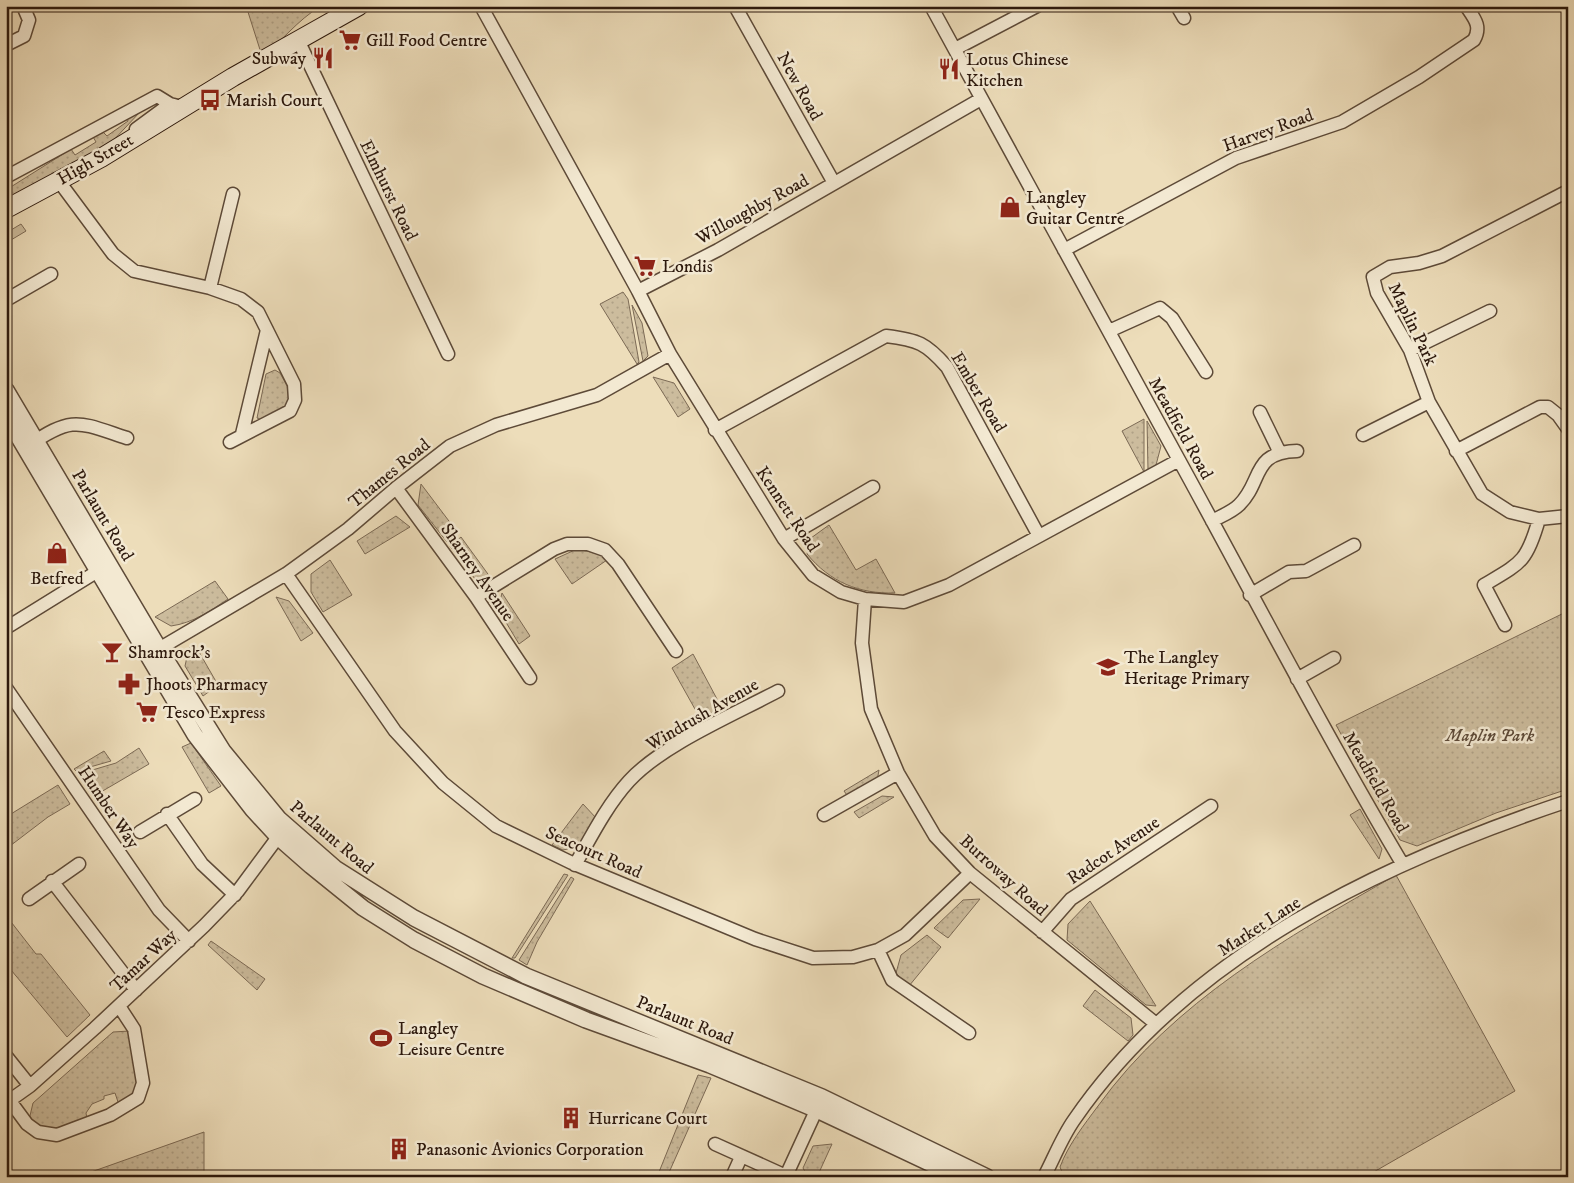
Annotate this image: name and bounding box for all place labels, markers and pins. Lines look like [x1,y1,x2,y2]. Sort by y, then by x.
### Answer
supermarket icon: Gill Food Centre [337,27,363,53]
place label: Gill Food Centre [366,30,487,52]
restaurant icon: Subway [310,45,336,71]
place label: Subway [252,48,306,70]
place label: Lotus Chinese Kitchen [966,49,1068,92]
restaurant icon: Lotus Chinese Kitchen [936,56,962,82]
bus stop icon: Marish Court [197,87,223,113]
place label: Marish Court [226,90,323,112]
place label: Langley Guitar Centre [1026,187,1124,230]
shop icon: Langley Guitar Centre [997,194,1023,220]
supermarket icon: Londis [632,253,658,279]
place label: Londis [662,256,713,278]
shop icon: Betfred [44,540,70,566]
place label: Betfred [30,568,84,590]
bar icon: Shamrock's [99,639,125,665]
place label: Shamrock's [128,642,210,664]
place label: The Langley Heritage Primary [1124,647,1250,690]
school or university icon: The Langley Heritage Primary [1095,654,1121,680]
pharmacy icon: Jhoots Pharmacy [116,671,142,697]
place label: Jhoots Pharmacy [144,674,268,696]
supermarket icon: Tesco Express [134,699,160,725]
place label: Tesco Express [163,702,265,724]
place label: Langley Leisure Centre [398,1018,504,1061]
sports icon: Langley Leisure Centre [368,1025,394,1051]
building icon: Hurricane Court [558,1105,584,1131]
place label: Hurricane Court [588,1108,708,1130]
building icon: Panasonic Avionics Corporation [386,1136,412,1162]
place label: Panasonic Avionics Corporation [416,1139,644,1161]

